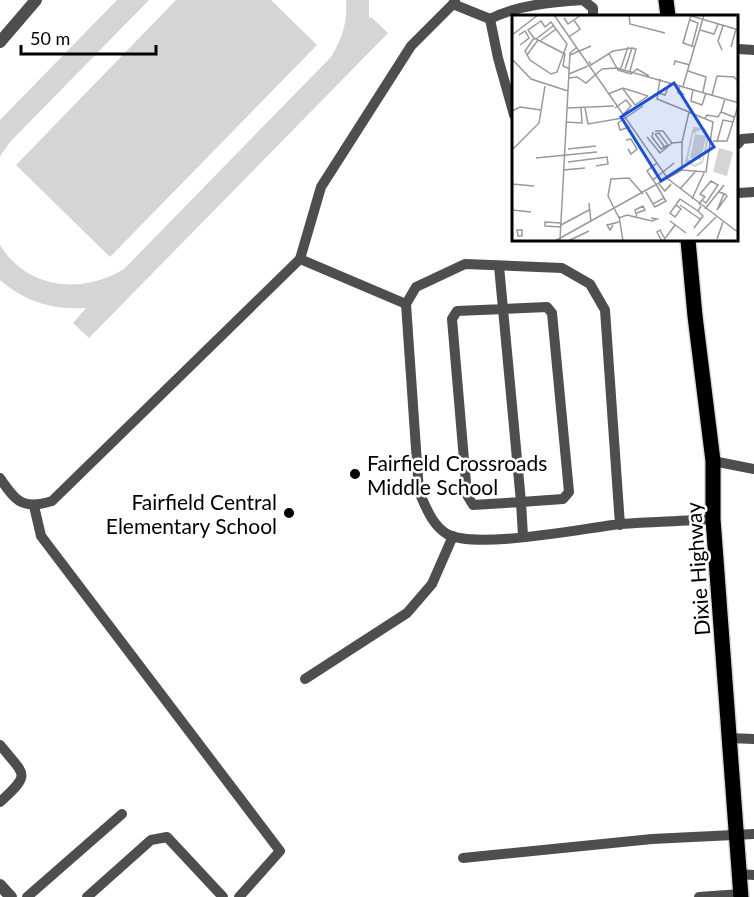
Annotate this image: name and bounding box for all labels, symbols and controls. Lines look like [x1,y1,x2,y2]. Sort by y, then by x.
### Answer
inset map [512,15,739,242]
scale bar [21,18,156,56]
text: 50 m [30,27,70,49]
place label: Fairfield Crossroads Middle School [367,450,547,499]
marker: Fairfield Crossroads Middle School [348,467,362,481]
place label: Fairfield Central Elementary School [106,489,277,538]
street label: Dixie Highway [680,501,714,637]
marker: Fairfield Central Elementary School [282,506,296,520]

